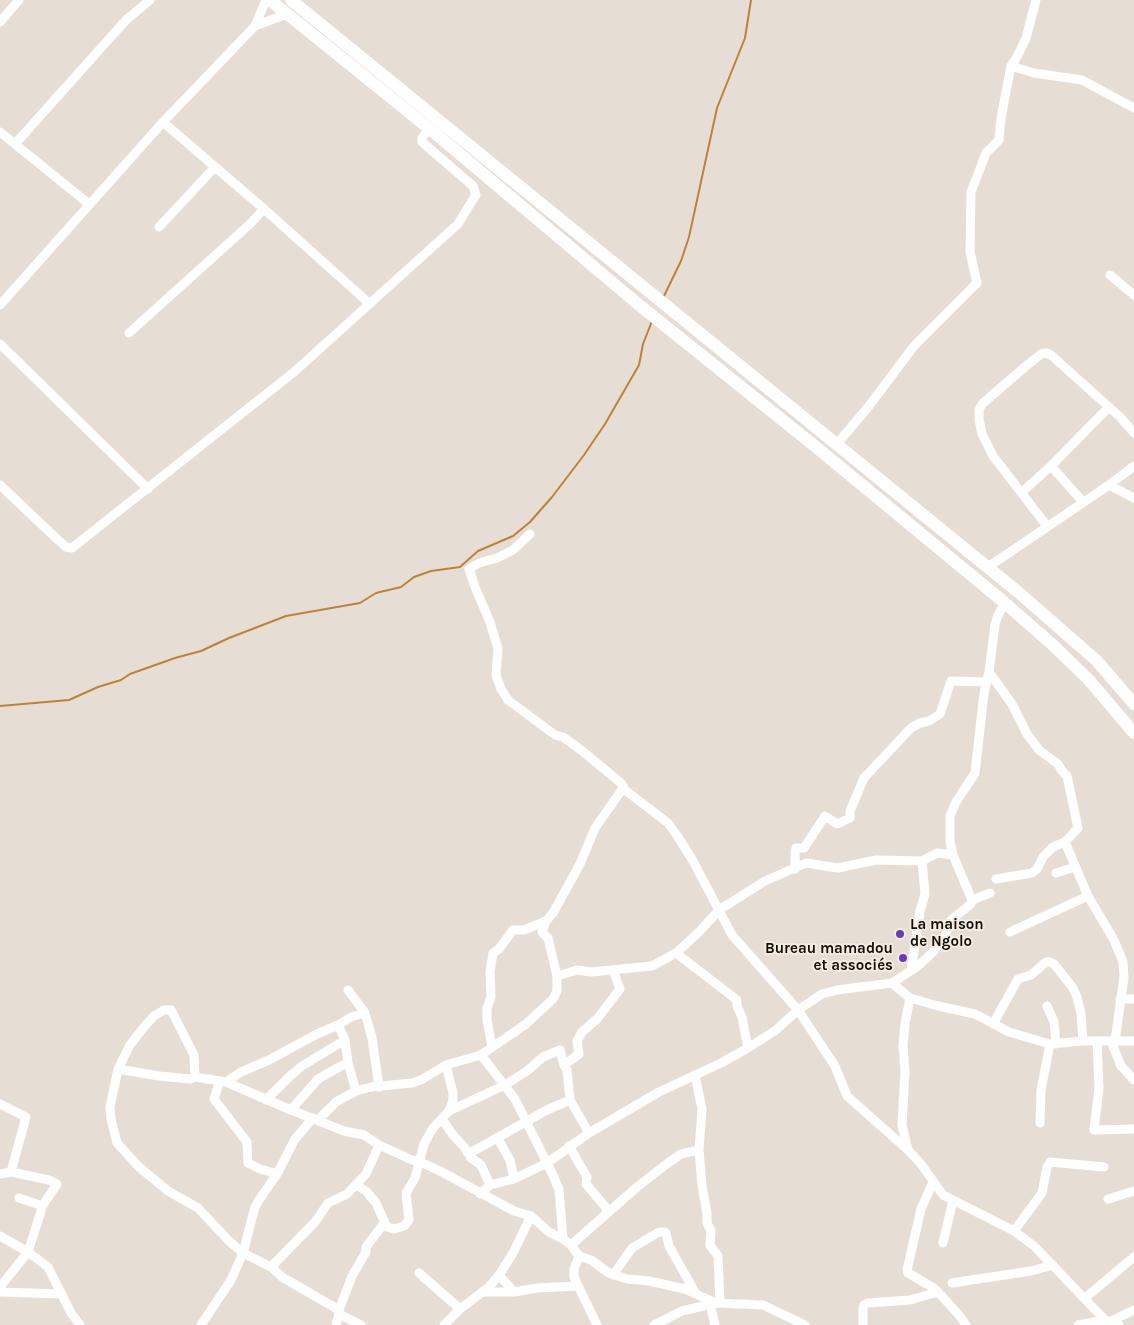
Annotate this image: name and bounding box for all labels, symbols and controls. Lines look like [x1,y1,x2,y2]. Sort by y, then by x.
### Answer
place label: La maison de Ngolo [910,916,984,951]
marker: La maison de Ngolo [894,928,906,940]
place label: Bureau mamadou et associés [765,940,893,975]
marker: Bureau mamadou et associés [897,952,909,964]

